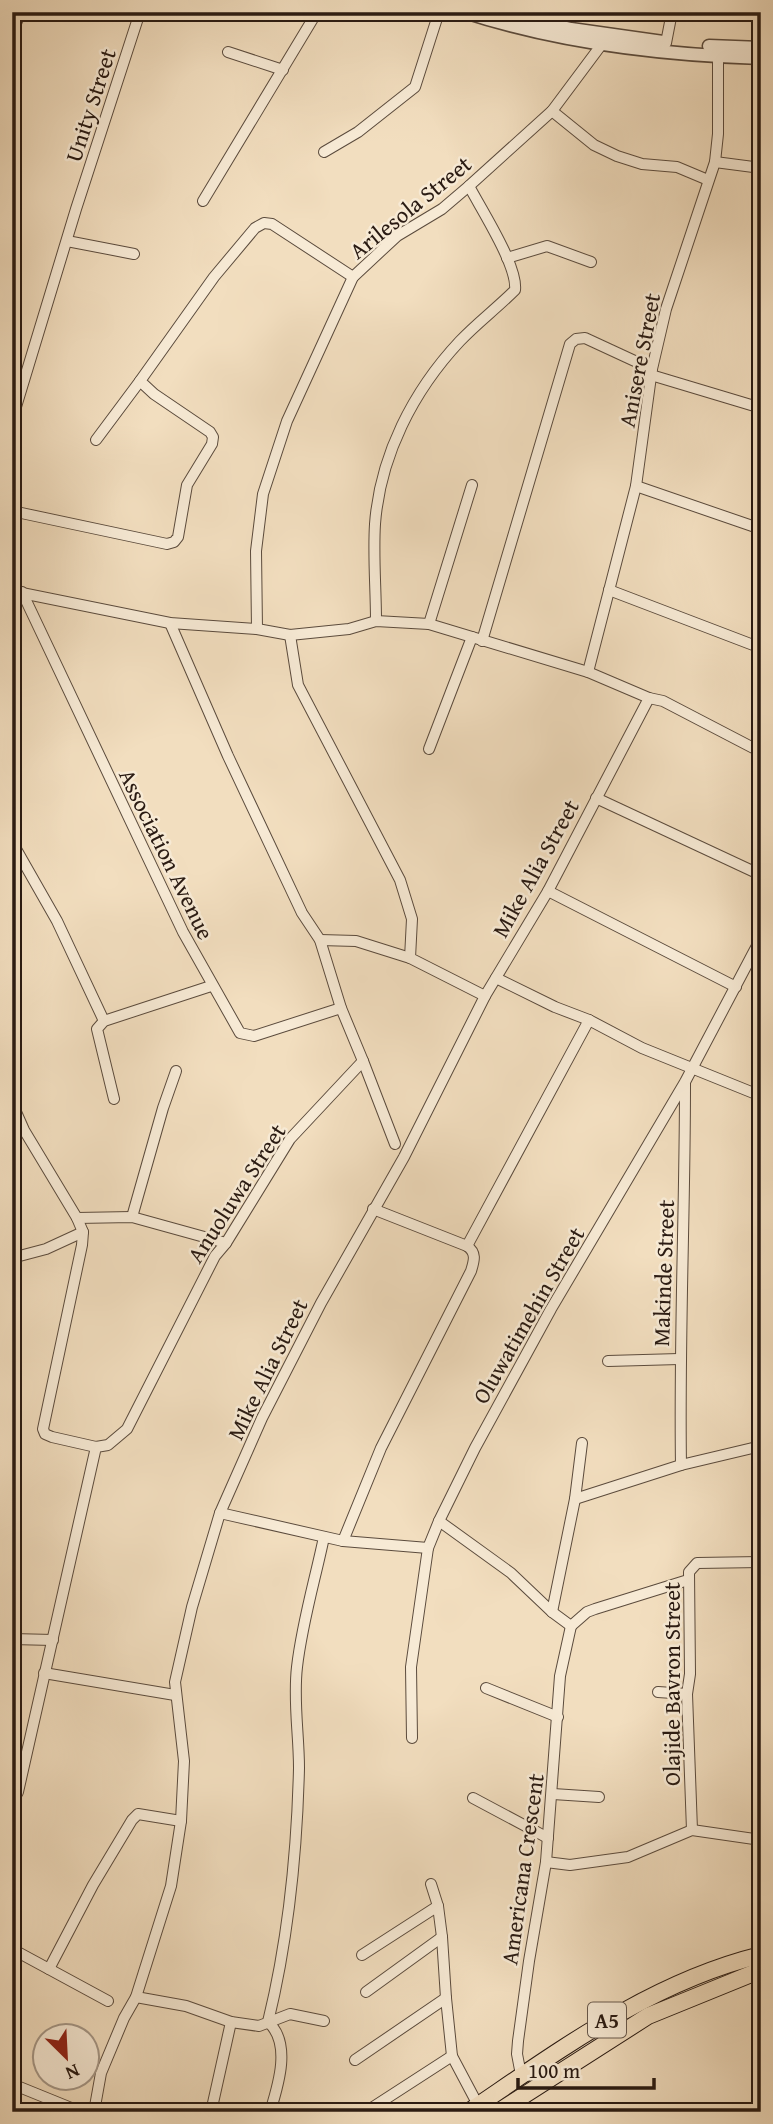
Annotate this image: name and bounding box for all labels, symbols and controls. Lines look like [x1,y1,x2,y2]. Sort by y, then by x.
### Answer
street label: Unity Street [56,44,124,166]
street label: Arilesola Street [342,147,478,267]
street label: Anisere Street [610,290,668,430]
street label: Association Avenue [111,763,223,945]
street label: Mike Alia Street [483,793,587,943]
street label: Anuoluwa Street [179,1117,293,1269]
street label: Makinde Street [644,1199,682,1347]
street label: Oluwatimehin Street [464,1220,592,1410]
street label: Mike Alia Street [219,1293,315,1445]
street label: Olajide Bavron Street [655,1582,688,1786]
street label: Americana Crescent [492,1771,552,1967]
road number: A5 [588,2002,626,2038]
north arrow [32,2022,102,2092]
scale bar [518,2047,654,2091]
text: 100 m [528,2055,580,2086]
text: N [61,2057,84,2088]

